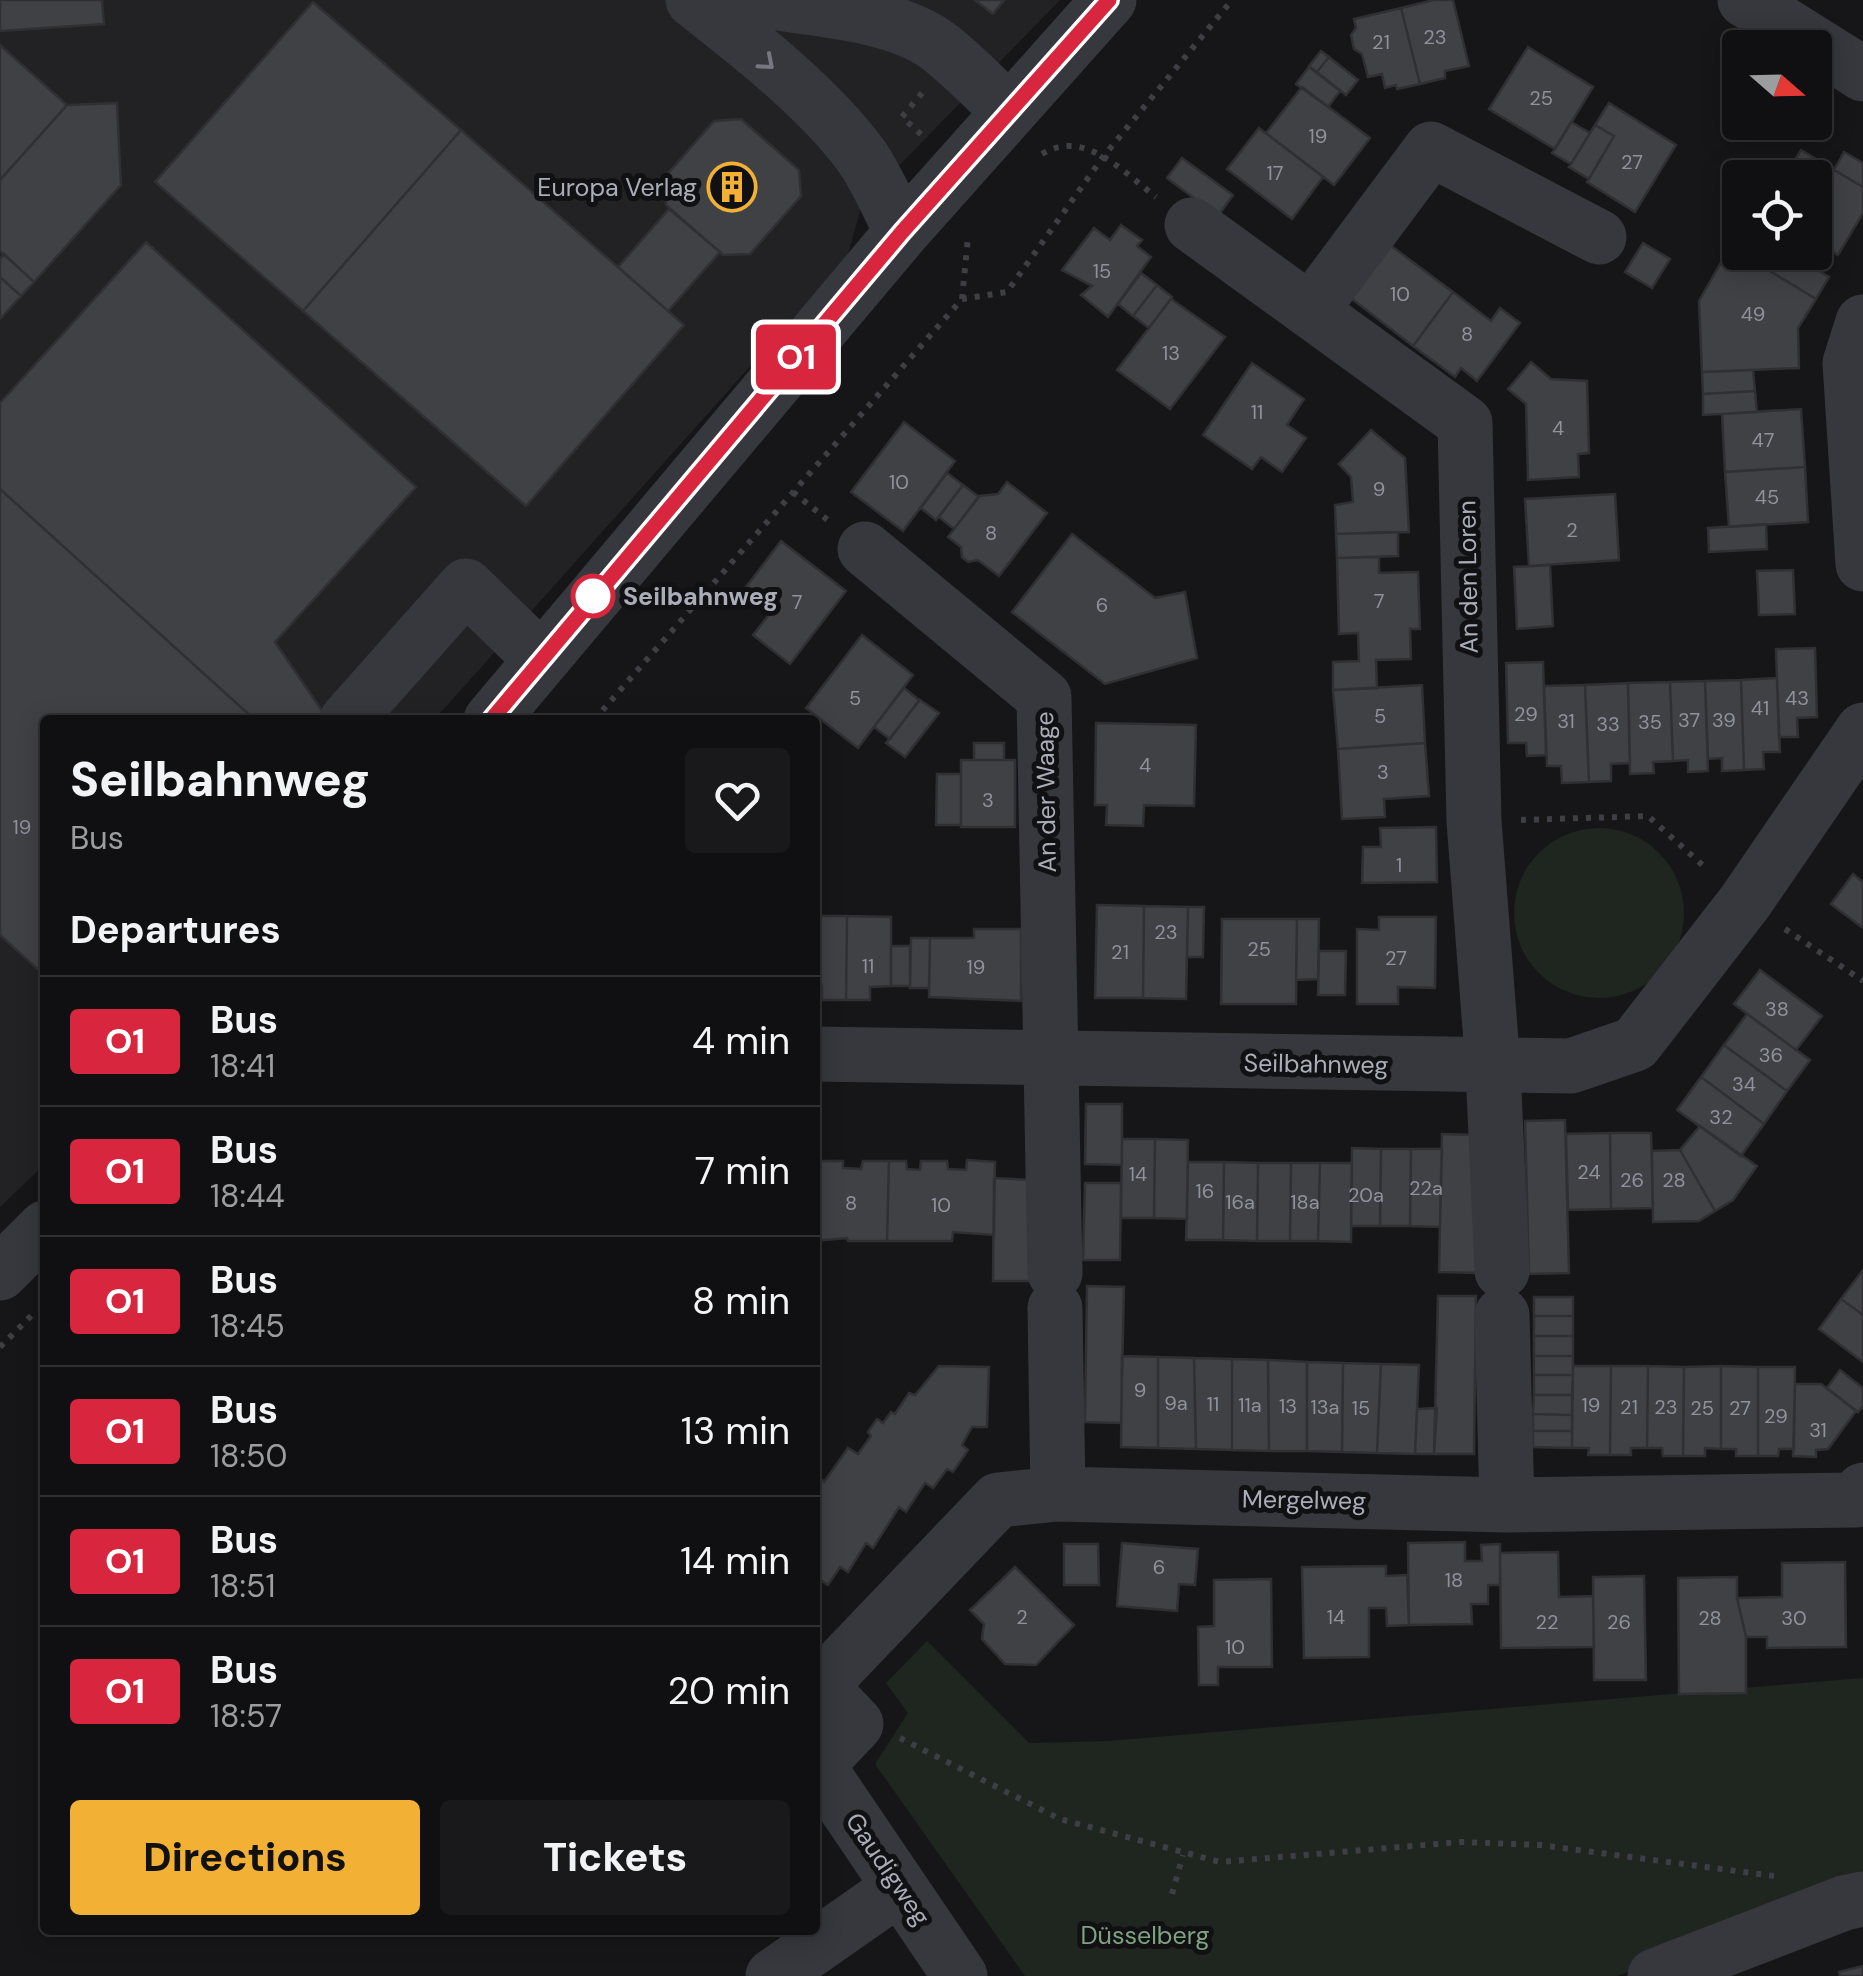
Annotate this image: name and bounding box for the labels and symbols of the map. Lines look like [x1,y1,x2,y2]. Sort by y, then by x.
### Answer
house number: 23 [1423,24,1447,50]
house number: 21 [1372,29,1390,55]
north arrow [1722,30,1832,140]
one-way arrow [755,51,774,69]
house number: 25 [1529,85,1553,111]
house number: 19 [1309,123,1327,149]
house number: 27 [1621,149,1643,175]
house number: 17 [1267,160,1283,186]
building icon: Europa Verlag [706,161,758,213]
place label: Europa Verlag [537,171,697,204]
house number: 15 [1093,258,1111,284]
house number: 10 [1390,281,1410,307]
house number: 49 [1741,301,1765,327]
house number: 8 [1461,321,1473,347]
line badge: O1 [751,324,841,390]
house number: 13 [1162,340,1180,366]
house number: 11 [1251,399,1263,425]
house number: 4 [1552,415,1564,441]
house number: 47 [1752,427,1774,453]
house number: 10 [889,469,909,495]
house number: 9 [1373,476,1385,502]
house number: 45 [1755,484,1779,510]
street label: An den Loren [1450,500,1486,654]
house number: 2 [1566,517,1578,543]
house number: 8 [985,520,997,546]
marker: Seilbahnweg [572,575,614,617]
place label: Seilbahnweg [623,580,778,613]
house number: 7 [1374,588,1384,614]
house number: 7 [792,589,802,615]
house number: 6 [1096,592,1108,618]
house number: 5 [849,685,861,711]
house number: 43 [1785,685,1809,711]
house number: 41 [1751,695,1769,721]
house number: 29 [1514,701,1538,727]
house number: 5 [1374,703,1386,729]
house number: 37 [1678,707,1700,733]
house number: 39 [1712,707,1736,733]
house number: 31 [1557,708,1575,734]
house number: 35 [1638,709,1662,735]
street label: An der Waage [1028,711,1064,873]
house number: 33 [1596,711,1620,737]
house number: 4 [1139,752,1151,778]
house number: 3 [1377,759,1389,785]
house number: 3 [982,787,994,813]
house number: 19 [13,814,31,840]
house number: 1 [1396,852,1402,878]
house number: 23 [1154,919,1178,945]
house number: 25 [1247,936,1271,962]
house number: 21 [1111,939,1129,965]
house number: 27 [1385,945,1407,971]
house number: 11 [862,953,874,979]
house number: 19 [967,954,985,980]
house number: 38 [1765,996,1789,1022]
house number: 36 [1759,1042,1783,1068]
street label: Seilbahnweg [1243,1046,1389,1082]
house number: 34 [1732,1071,1756,1097]
house number: 32 [1709,1104,1733,1130]
house number: 24 [1577,1159,1601,1185]
house number: 14 [1129,1161,1147,1187]
house number: 26 [1620,1167,1644,1193]
house number: 28 [1662,1167,1686,1193]
house number: 22a [1409,1175,1443,1201]
house number: 16 [1196,1178,1214,1204]
house number: 20a [1348,1182,1384,1208]
house number: 16a [1225,1189,1255,1215]
house number: 18a [1290,1189,1320,1215]
house number: 8 [845,1190,857,1216]
house number: 10 [931,1192,951,1218]
house number: 9 [1134,1377,1146,1403]
house number: 9a [1164,1390,1188,1416]
house number: 11 [1207,1391,1219,1417]
house number: 11a [1238,1392,1262,1418]
house number: 19 [1582,1392,1600,1418]
house number: 13 [1279,1393,1297,1419]
house number: 13a [1311,1394,1339,1420]
house number: 21 [1620,1394,1638,1420]
house number: 23 [1654,1394,1678,1420]
house number: 15 [1352,1395,1370,1421]
house number: 25 [1690,1395,1714,1421]
house number: 27 [1729,1395,1751,1421]
house number: 29 [1764,1403,1788,1429]
house number: 31 [1809,1417,1827,1443]
street label: Mergelweg [1242,1482,1366,1518]
house number: 6 [1153,1554,1165,1580]
house number: 18 [1445,1567,1463,1593]
house number: 2 [1016,1604,1028,1630]
house number: 14 [1327,1604,1345,1630]
house number: 28 [1698,1605,1722,1631]
house number: 30 [1781,1605,1807,1631]
house number: 22 [1535,1609,1559,1635]
house number: 26 [1607,1609,1631,1635]
house number: 10 [1225,1634,1245,1660]
street label: Gaudigweg [838,1806,938,1932]
park label: Düsselberg [1080,1919,1210,1952]

